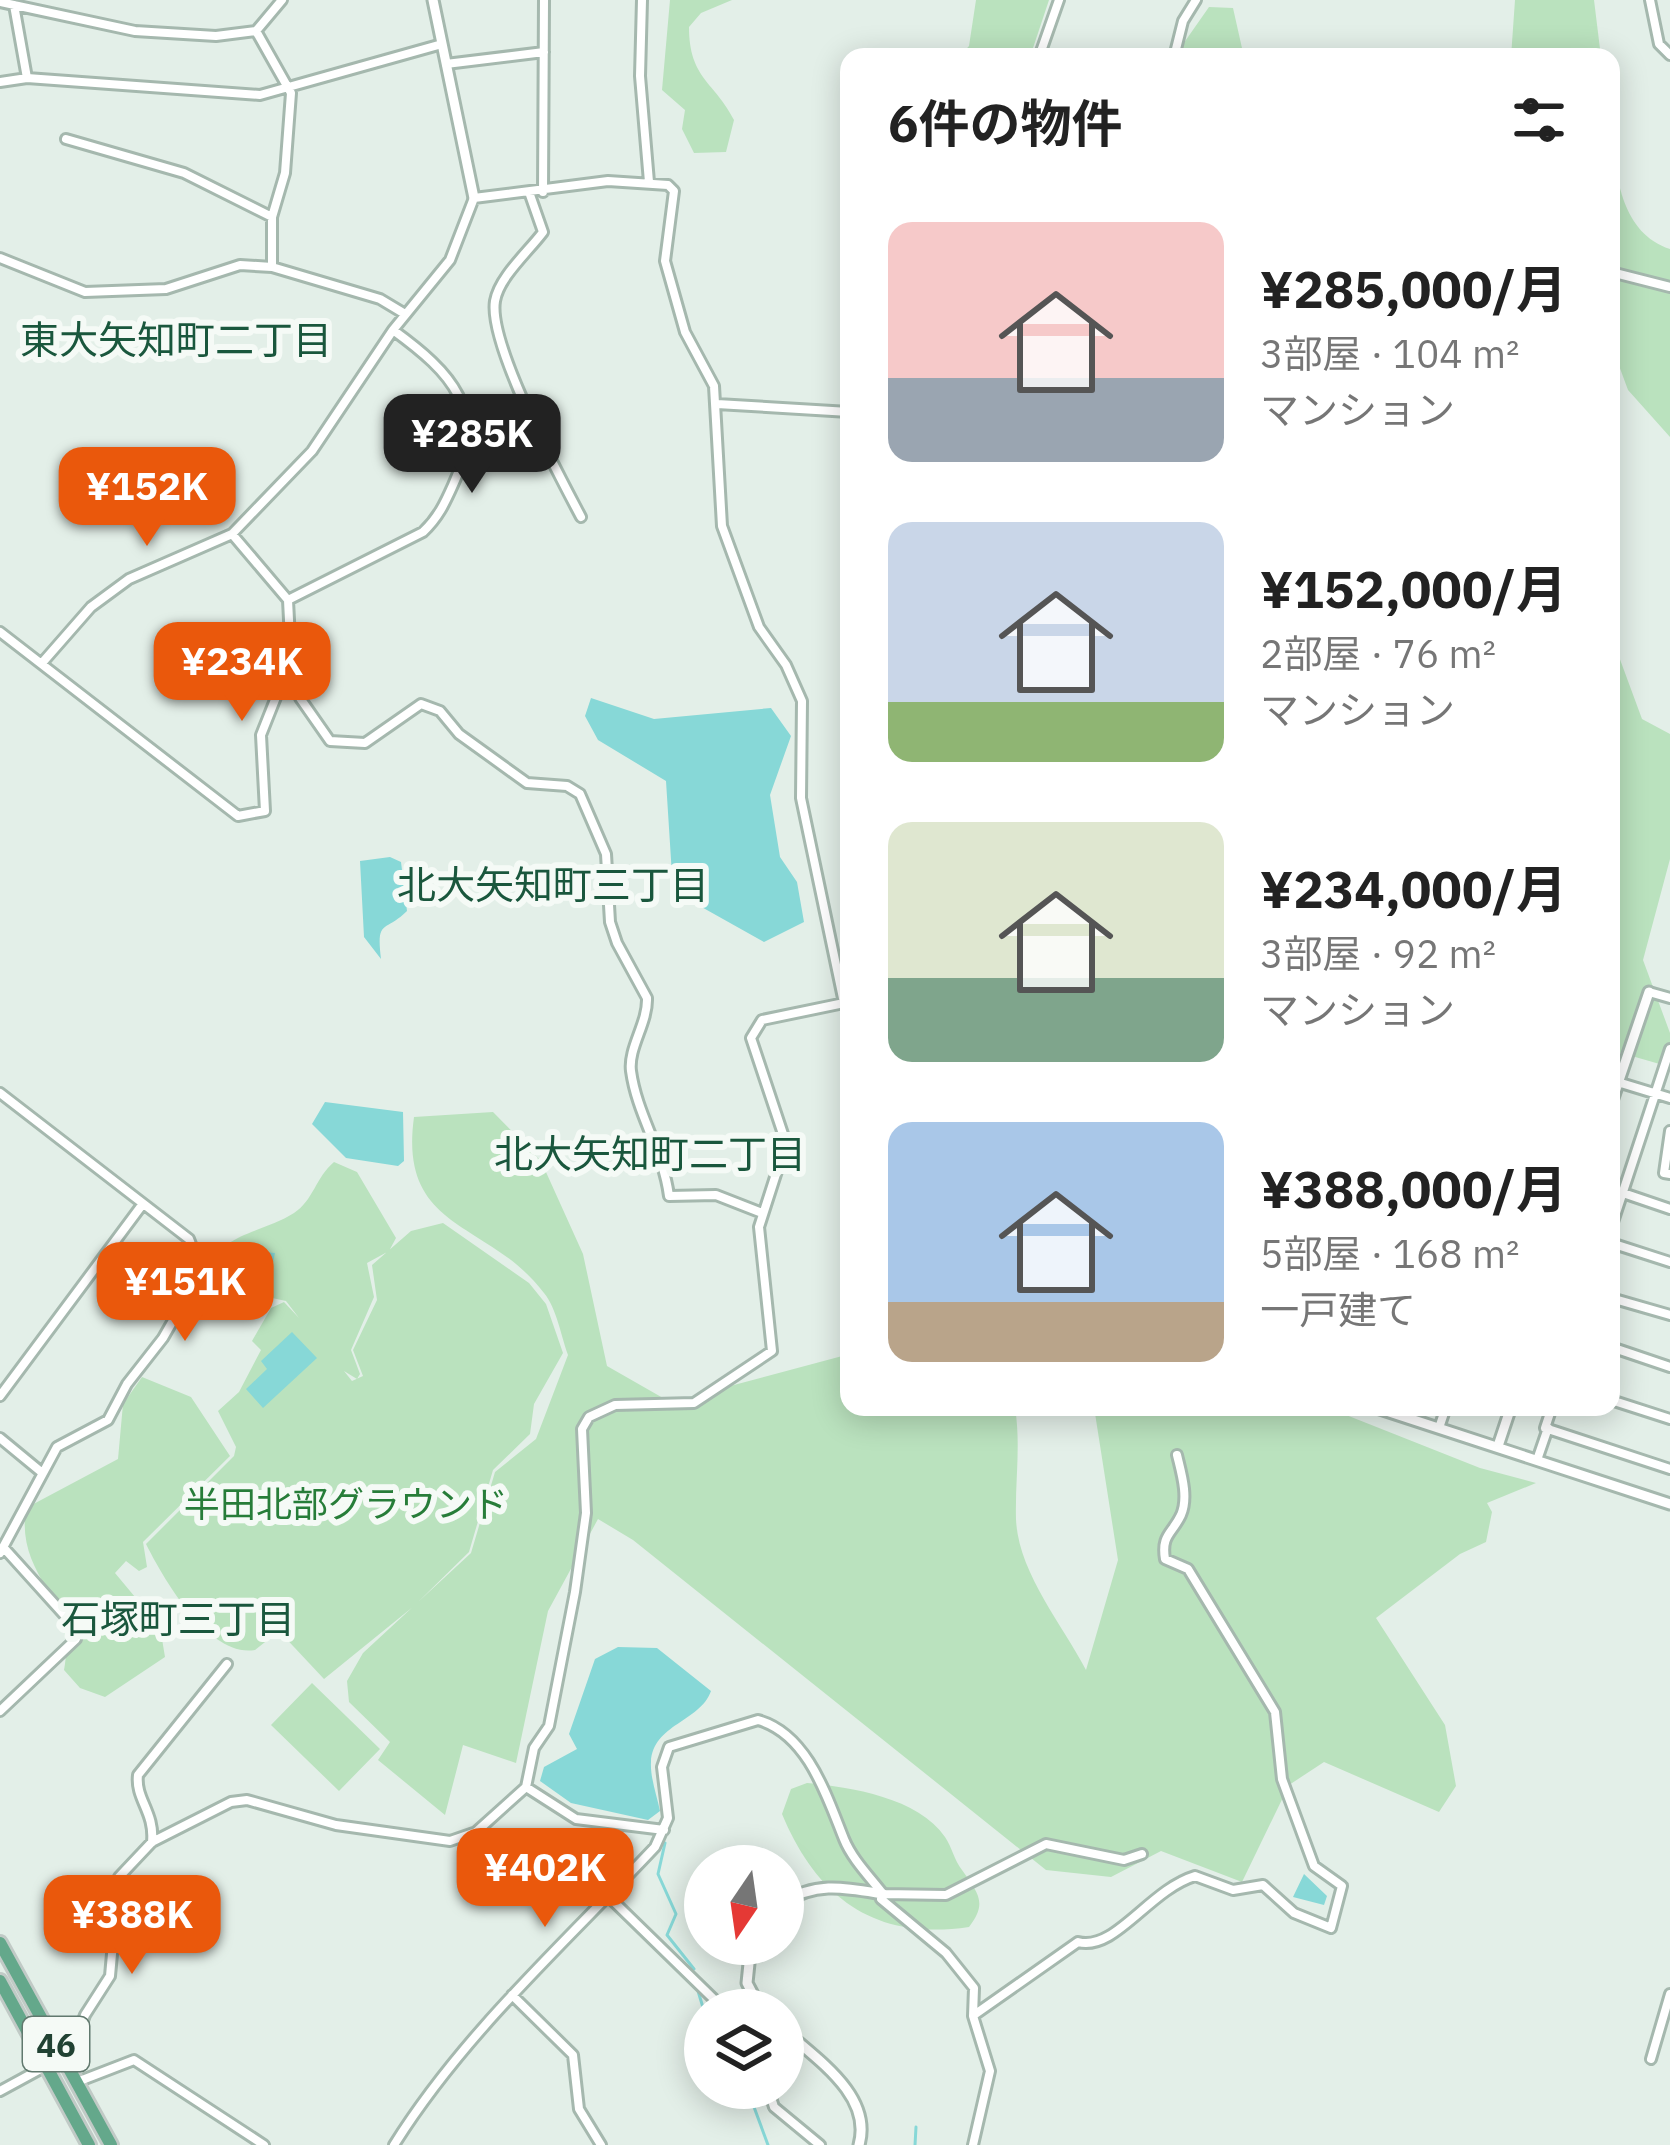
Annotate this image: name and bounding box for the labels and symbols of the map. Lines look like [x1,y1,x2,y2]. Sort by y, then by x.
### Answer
district label: 東大矢知町二丁目 [20,314,332,365]
pin: ¥285K [388,394,556,496]
pin: ¥152K [63,447,231,549]
pin: ¥234K [158,622,326,724]
district label: 北大矢知町三丁目 [397,859,709,910]
district label: 北大矢知町二丁目 [494,1128,806,1179]
pin: ¥151K [101,1242,269,1344]
park label: 半田北部グラウンド [184,1480,508,1527]
district label: 石塚町三丁目 [61,1593,295,1644]
pin: ¥402K [461,1828,629,1930]
north arrow [684,1845,804,1965]
pin: ¥388K [48,1875,216,1977]
road number: 46 [23,2017,89,2071]

